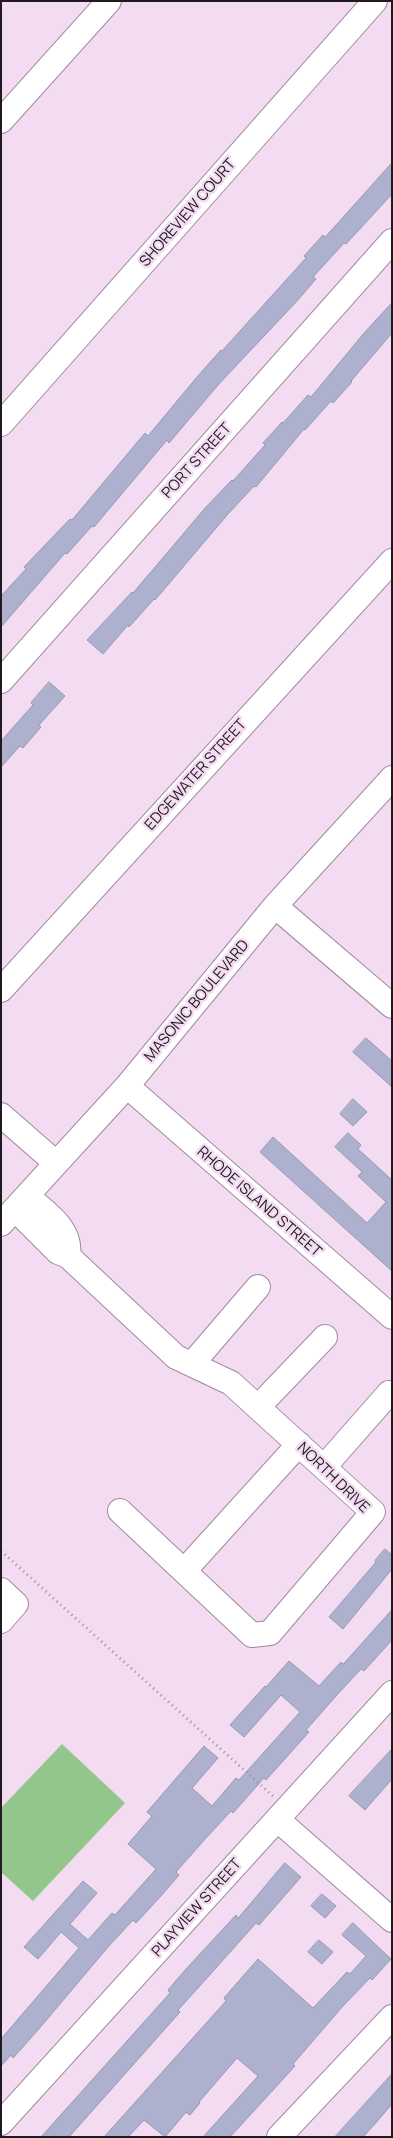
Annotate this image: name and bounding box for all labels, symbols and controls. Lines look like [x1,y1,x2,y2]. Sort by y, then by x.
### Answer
street label: SHOREVIEW COURT [136,155,240,271]
street label: PORT STREET [159,420,235,502]
street label: EDGEWATER STREET [141,716,251,834]
street label: MASONIC BOULEVARD [141,937,253,1065]
street label: RHODE ISLAND STREET [193,1143,325,1261]
street label: NORTH DRIVE [293,1439,373,1517]
street label: PLAYVIEW STREET [148,1855,246,1961]

